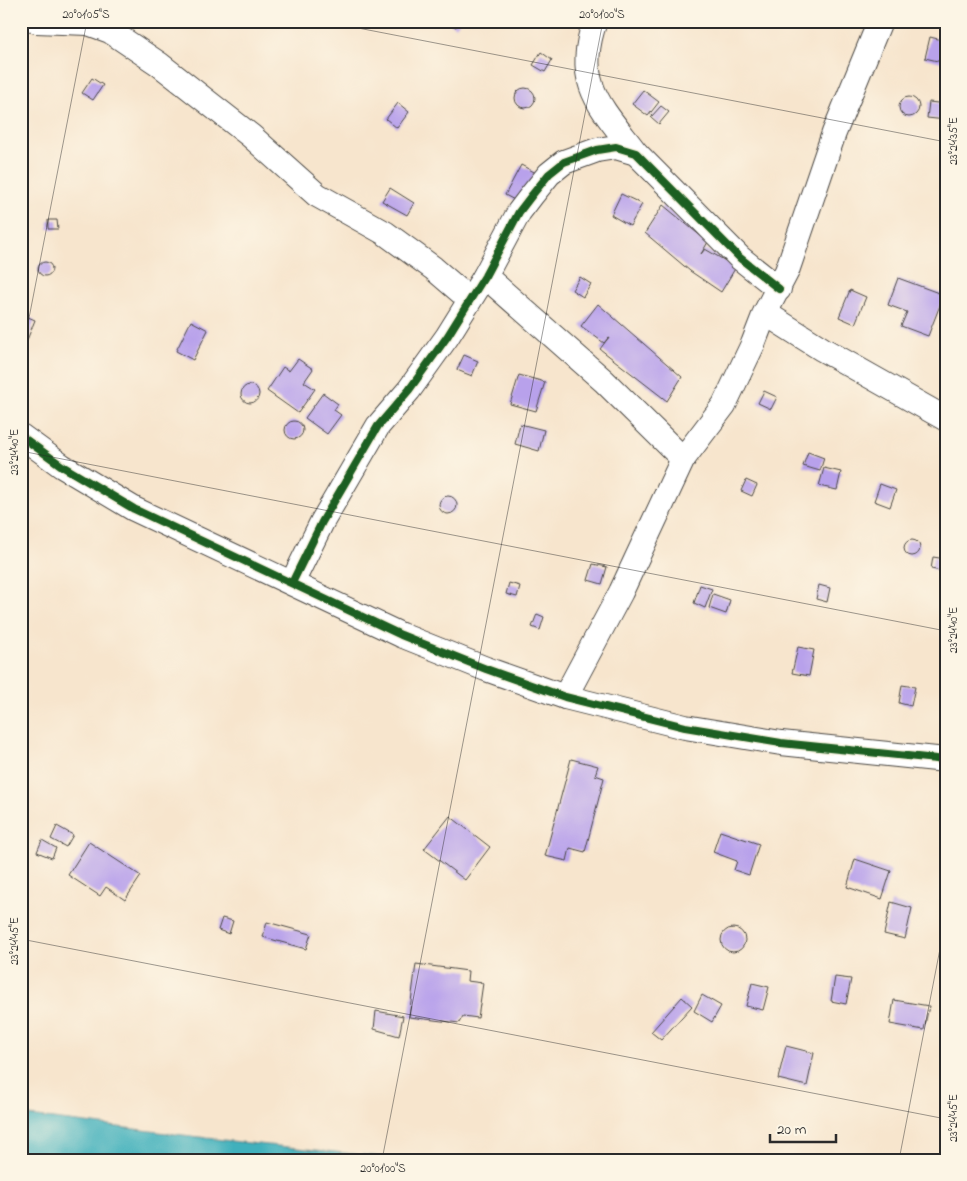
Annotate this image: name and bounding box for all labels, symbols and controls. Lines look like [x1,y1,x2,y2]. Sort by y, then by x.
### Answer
text: 20°01'05"S [62,6,110,24]
text: 20°01'00"S [579,6,625,24]
text: 23°24'35"E [945,117,963,165]
text: 23°24'40"E [6,429,24,475]
text: 23°24'40"E [945,607,963,653]
text: 23°24'45"E [6,917,24,965]
text: 23°24'45"E [945,1094,963,1142]
scale bar [770,1111,836,1143]
text: 20 m [777,1119,807,1141]
text: 20°01'00"S [360,1160,406,1178]

